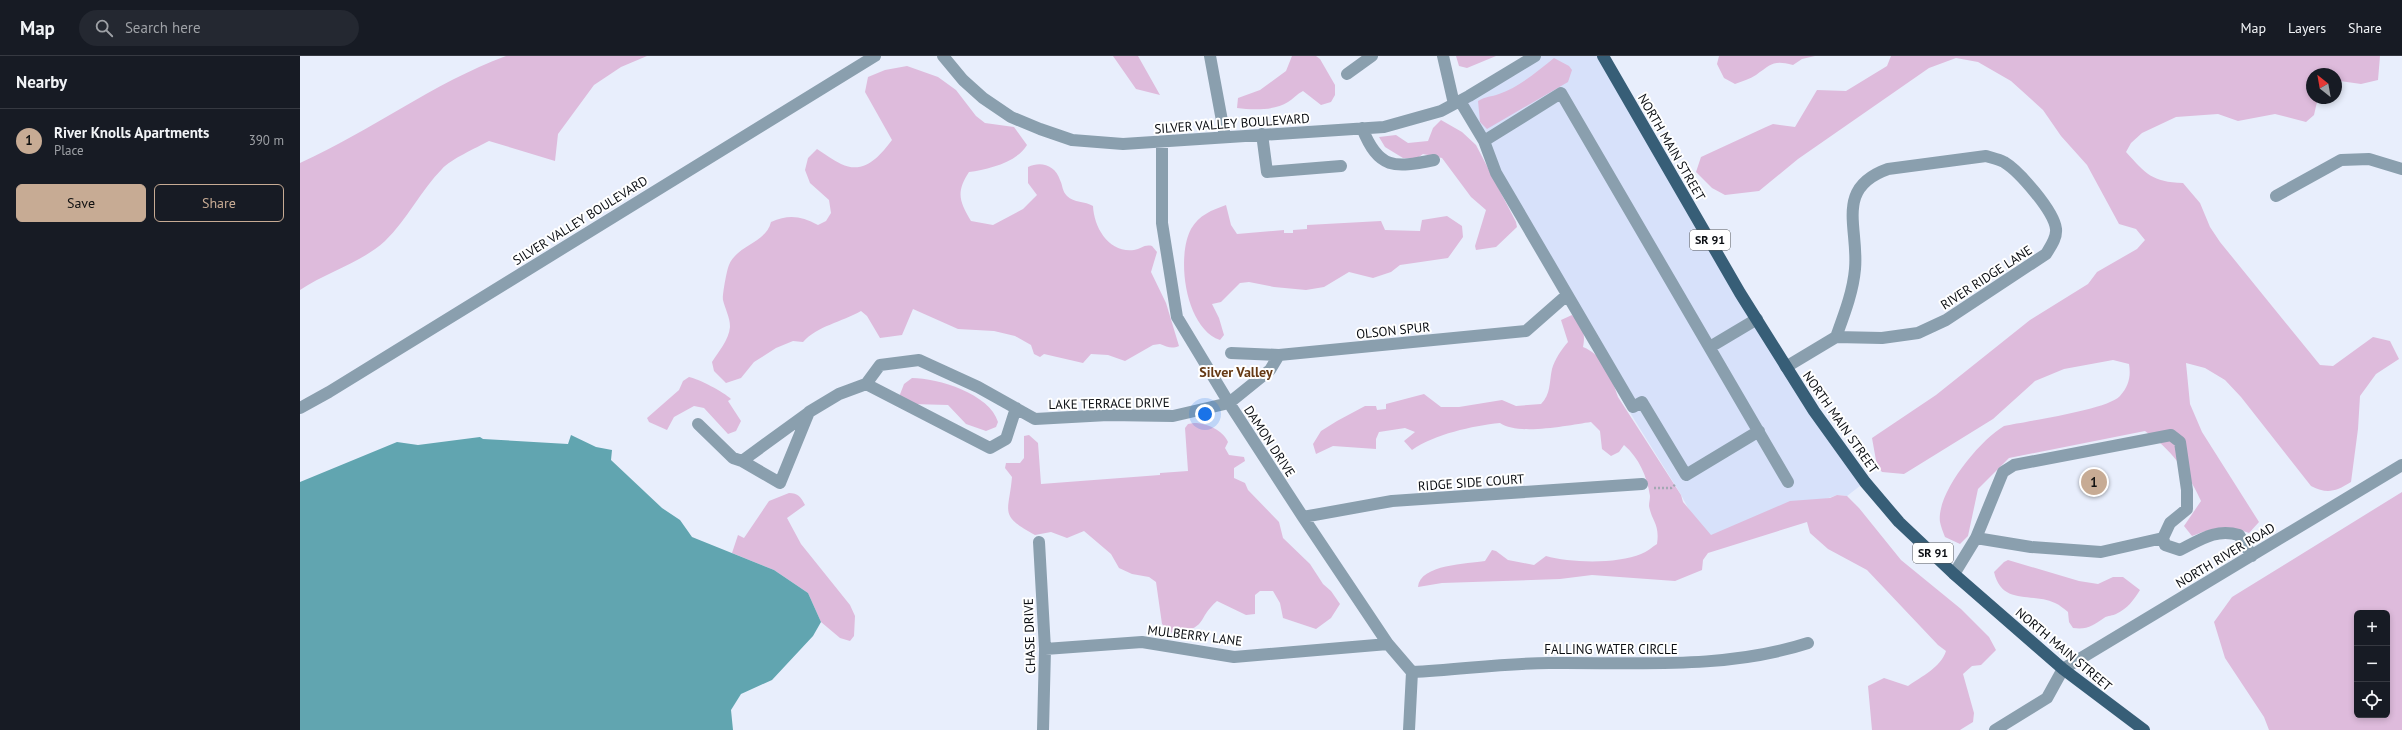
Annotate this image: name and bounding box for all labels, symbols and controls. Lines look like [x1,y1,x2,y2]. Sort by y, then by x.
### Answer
search box [79,10,359,46]
text: Map [20,16,55,40]
icon: search [93,17,115,39]
text: Search here [125,18,201,37]
text: Map [2240,19,2266,37]
text: Layers [2288,19,2326,37]
text: Share [2348,19,2382,37]
north arrow [2306,68,2342,104]
text: Nearby [16,71,67,93]
street label: NORTH MAIN STREET [1634,91,1709,204]
street label: SILVER VALLEY BOULEVARD [1154,110,1310,137]
text: River Knolls Apartments [54,123,209,142]
text: 1 [25,132,33,149]
text: 390 m [249,132,284,149]
text: Place [54,142,84,159]
street label: SILVER VALLEY BOULEVARD [510,172,651,269]
button: Save [16,184,146,222]
button: Share [154,184,284,222]
road number: SR 91 [1690,230,1730,250]
street label: RIVER RIDGE LANE [1937,242,2035,313]
street label: OLSON SPUR [1355,318,1431,343]
district label: Silver Valley [1199,363,1273,381]
street label: NORTH MAIN STREET [1799,368,1882,477]
street label: LAKE TERRACE DRIVE [1048,394,1170,413]
street label: DAMON DRIVE [1240,402,1299,480]
your location [1195,404,1215,424]
pin: 1 [2081,467,2107,497]
street label: RIDGE SIDE COURT [1417,470,1525,495]
street label: NORTH RIVER ROAD [2172,519,2278,592]
road number: SR 91 [1913,543,1953,563]
street label: CHASE DRIVE [1020,598,1039,674]
street label: NORTH MAIN STREET [2012,604,2115,695]
map controls [2354,610,2390,718]
button: + [2354,610,2390,646]
street label: MULBERRY LANE [1147,621,1243,650]
street label: FALLING WATER CIRCLE [1544,641,1678,658]
button: − [2354,646,2390,682]
button: locate [2354,682,2390,718]

